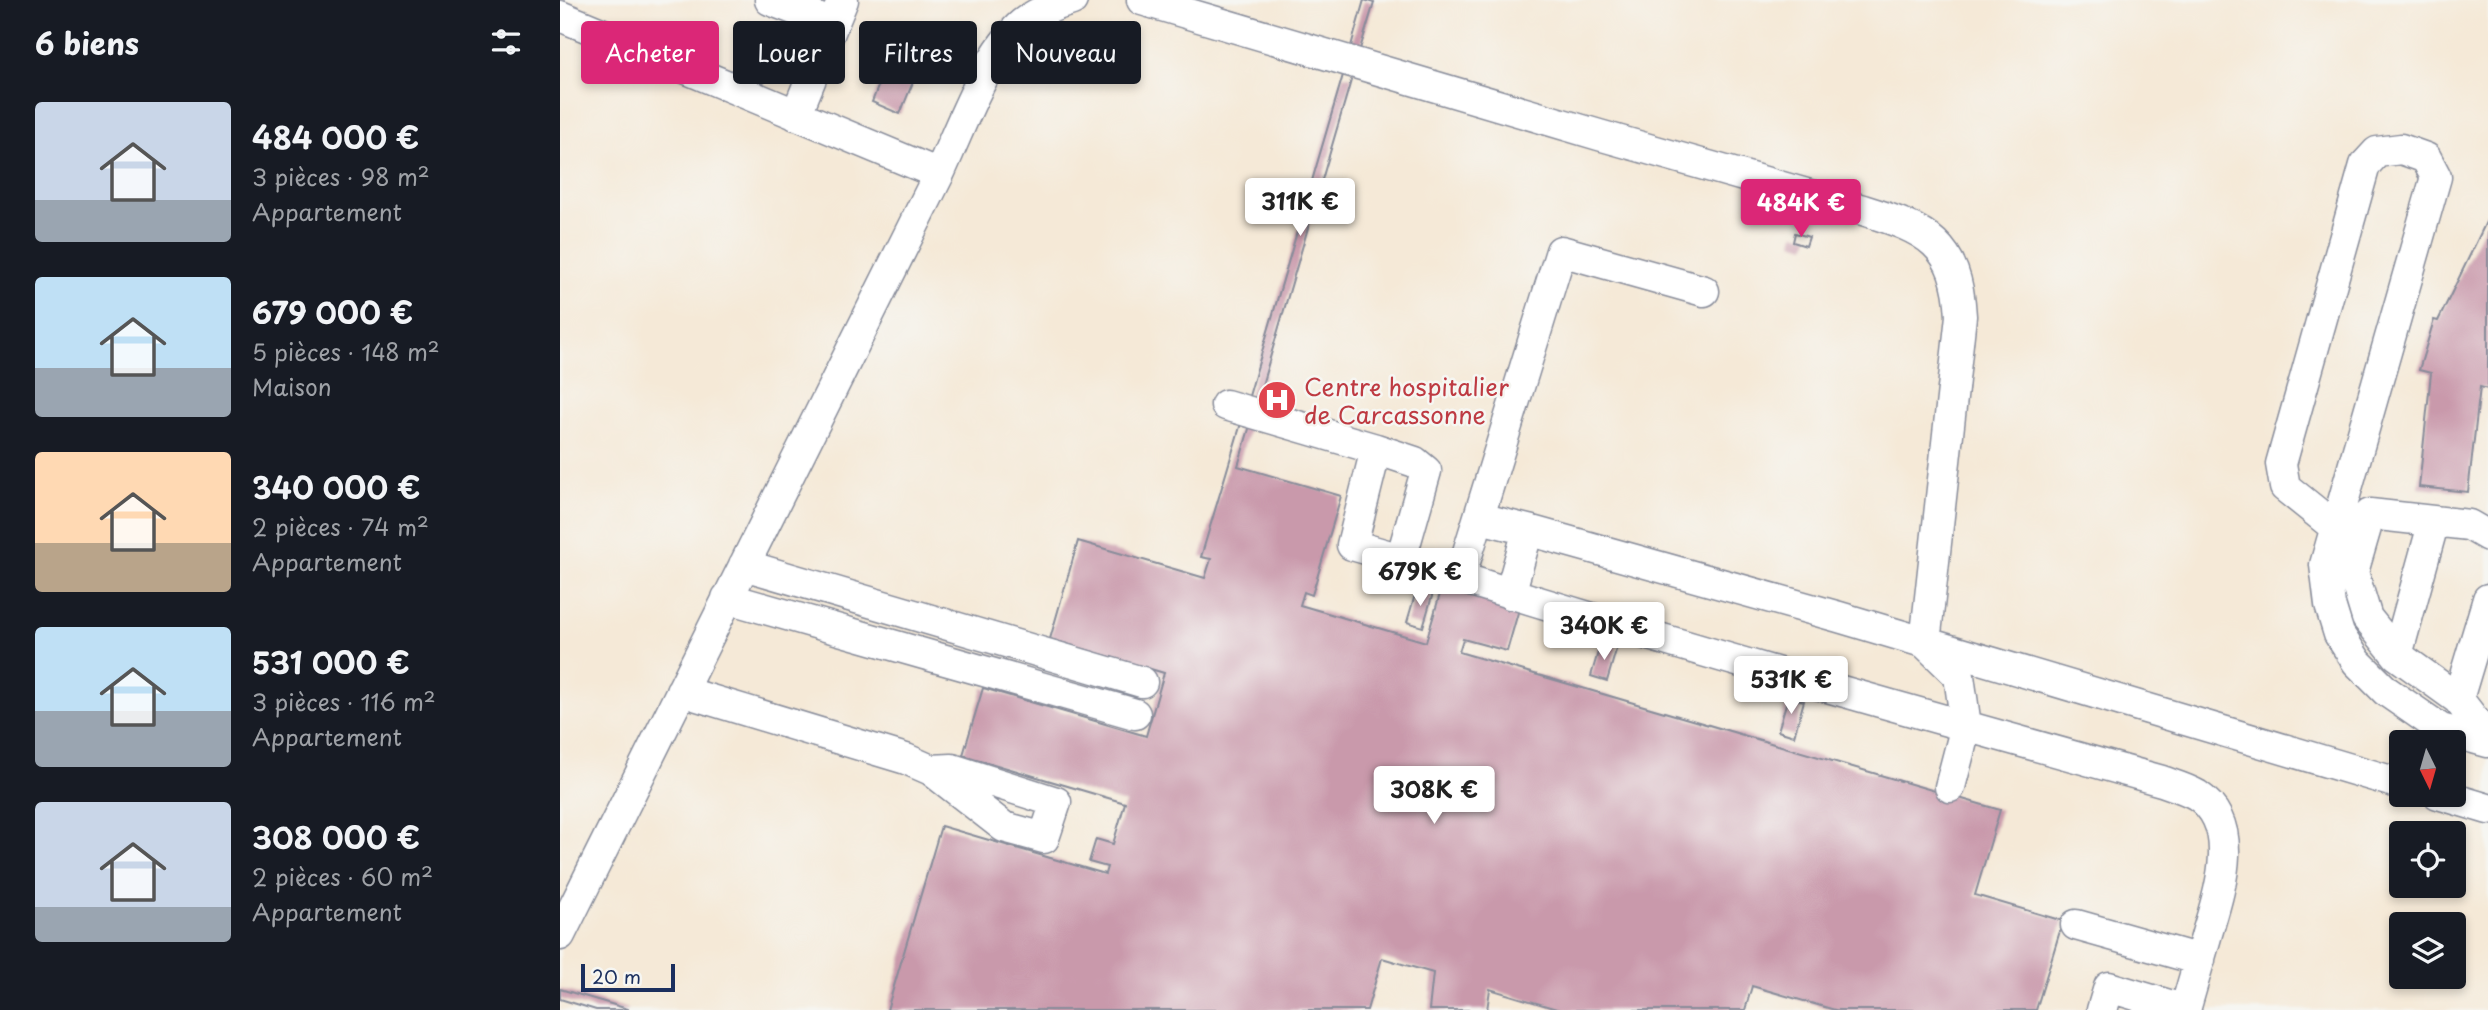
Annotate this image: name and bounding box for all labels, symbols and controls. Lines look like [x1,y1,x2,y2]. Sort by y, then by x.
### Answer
text: 6 biens [35,20,139,65]
chip: Acheter [581,21,719,84]
chip: Louer [733,21,845,84]
chip: Filtres [859,21,977,84]
chip: Nouveau [991,21,1141,84]
icon: filters [487,23,525,61]
text: 484 000 € [252,114,419,159]
icon: home [91,130,175,214]
text: 3 pièces · 98 m² [252,159,430,194]
pin: 311K € [1243,178,1357,238]
pin: 484K € [1744,180,1858,239]
text: 311K € [1261,183,1339,218]
text: 484K € [1757,184,1845,219]
text: Appartement [252,194,402,229]
text: 679 000 € [252,289,413,334]
icon: home [91,305,175,389]
text: 5 pièces · 148 m² [252,334,440,369]
place label: Centre hospitalier de Carcassonne [1304,368,1509,432]
text: Maison [252,369,332,404]
hospital icon: Centre hospitalier de Carcassonne [1256,379,1298,421]
text: 340 000 € [252,464,420,509]
icon: home [91,480,175,564]
text: 2 pièces · 74 m² [252,509,429,544]
text: Appartement [252,544,402,579]
pin: 679K € [1363,548,1477,608]
text: 679K € [1378,553,1462,588]
pin: 340K € [1547,602,1661,662]
text: 340K € [1560,607,1648,642]
text: 531 000 € [252,639,410,684]
icon: home [91,655,175,739]
pin: 531K € [1734,656,1848,716]
text: 531K € [1750,661,1832,696]
text: 3 pièces · 116 m² [252,684,436,719]
text: Appartement [252,719,402,754]
north arrow [2389,730,2466,807]
map controls [2389,730,2466,989]
pin: 308K € [1377,766,1491,826]
text: 308K € [1390,771,1478,806]
text: 308 000 € [252,814,420,859]
button: locate [2389,821,2466,898]
icon: home [91,830,175,914]
text: 2 pièces · 60 m² [252,859,433,894]
text: Appartement [252,894,402,929]
button: layers [2389,912,2466,989]
scale bar [581,961,676,993]
text: 20 m [592,962,641,990]

